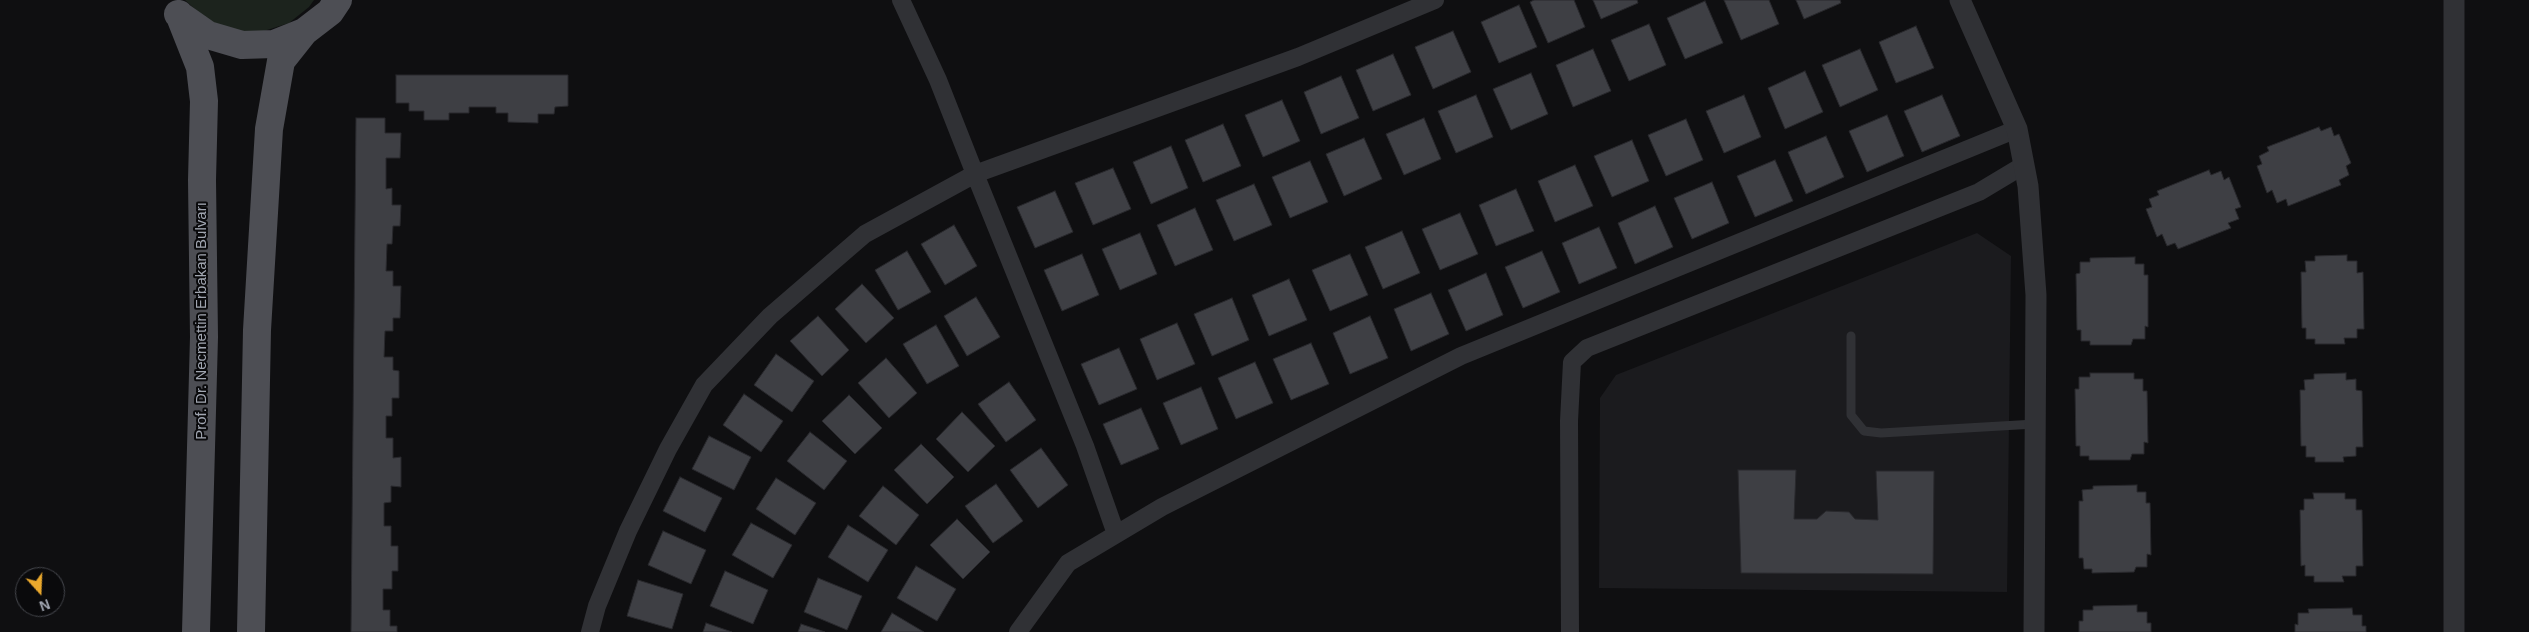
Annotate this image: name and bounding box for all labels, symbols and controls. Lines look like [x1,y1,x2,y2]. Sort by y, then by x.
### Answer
street label: Prof. Dr. Necmettin Erbakan Bulvarı [193,202,211,440]
north arrow [15,567,65,617]
text: N [37,596,52,614]

